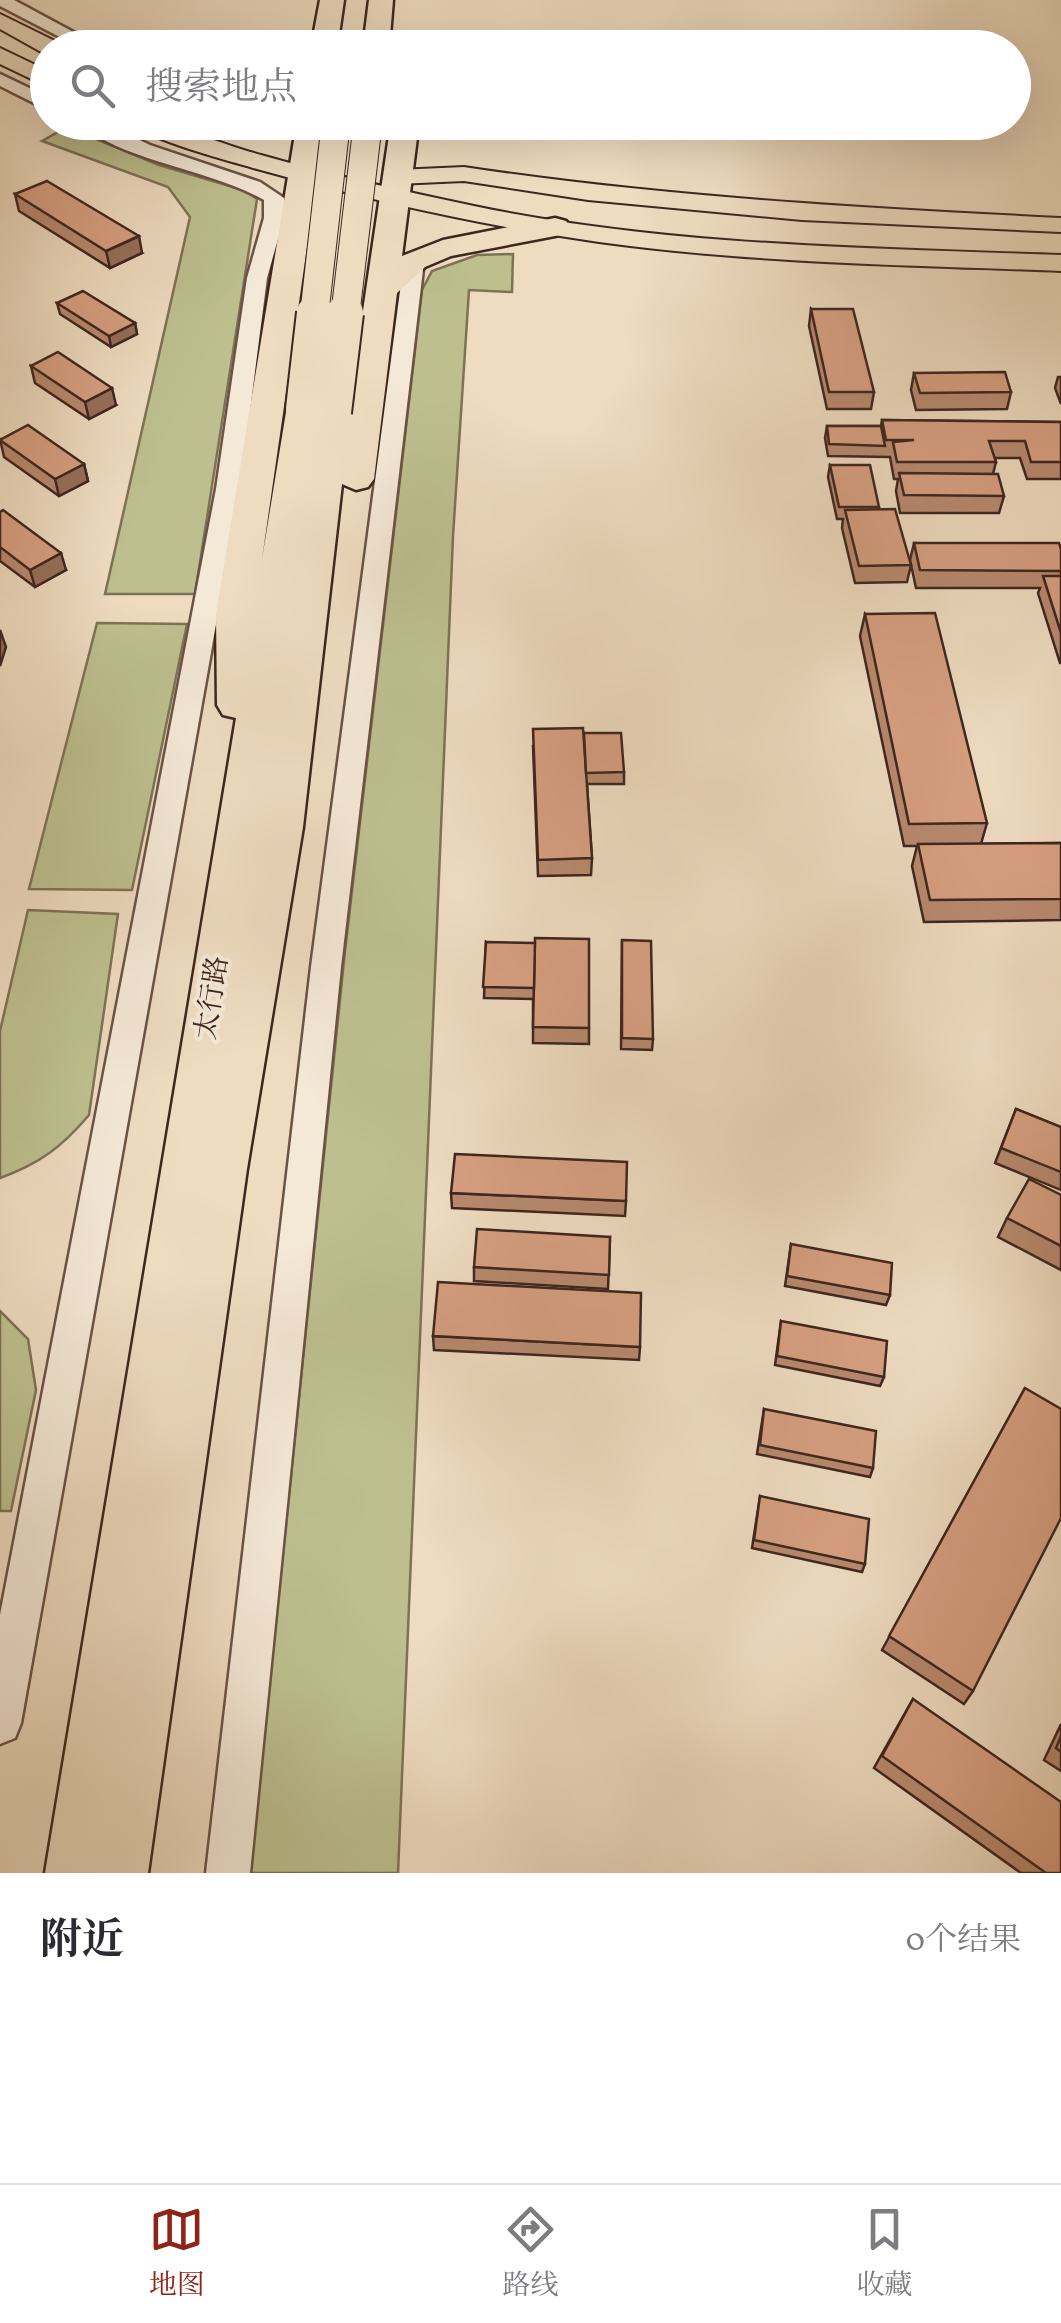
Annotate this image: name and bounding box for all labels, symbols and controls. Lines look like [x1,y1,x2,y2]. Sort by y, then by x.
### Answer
search box [30,30,1031,140]
icon: search [65,58,120,113]
text: 搜索地点 [145,63,297,116]
street label: 太行路 [187,953,239,1043]
text: 附近 [40,1913,124,1972]
text: 0个结果 [906,1920,1021,1964]
tab: 地图 [149,2202,205,2306]
tab: 路线 [502,2202,558,2306]
tab: 收藏 [856,2202,912,2306]

